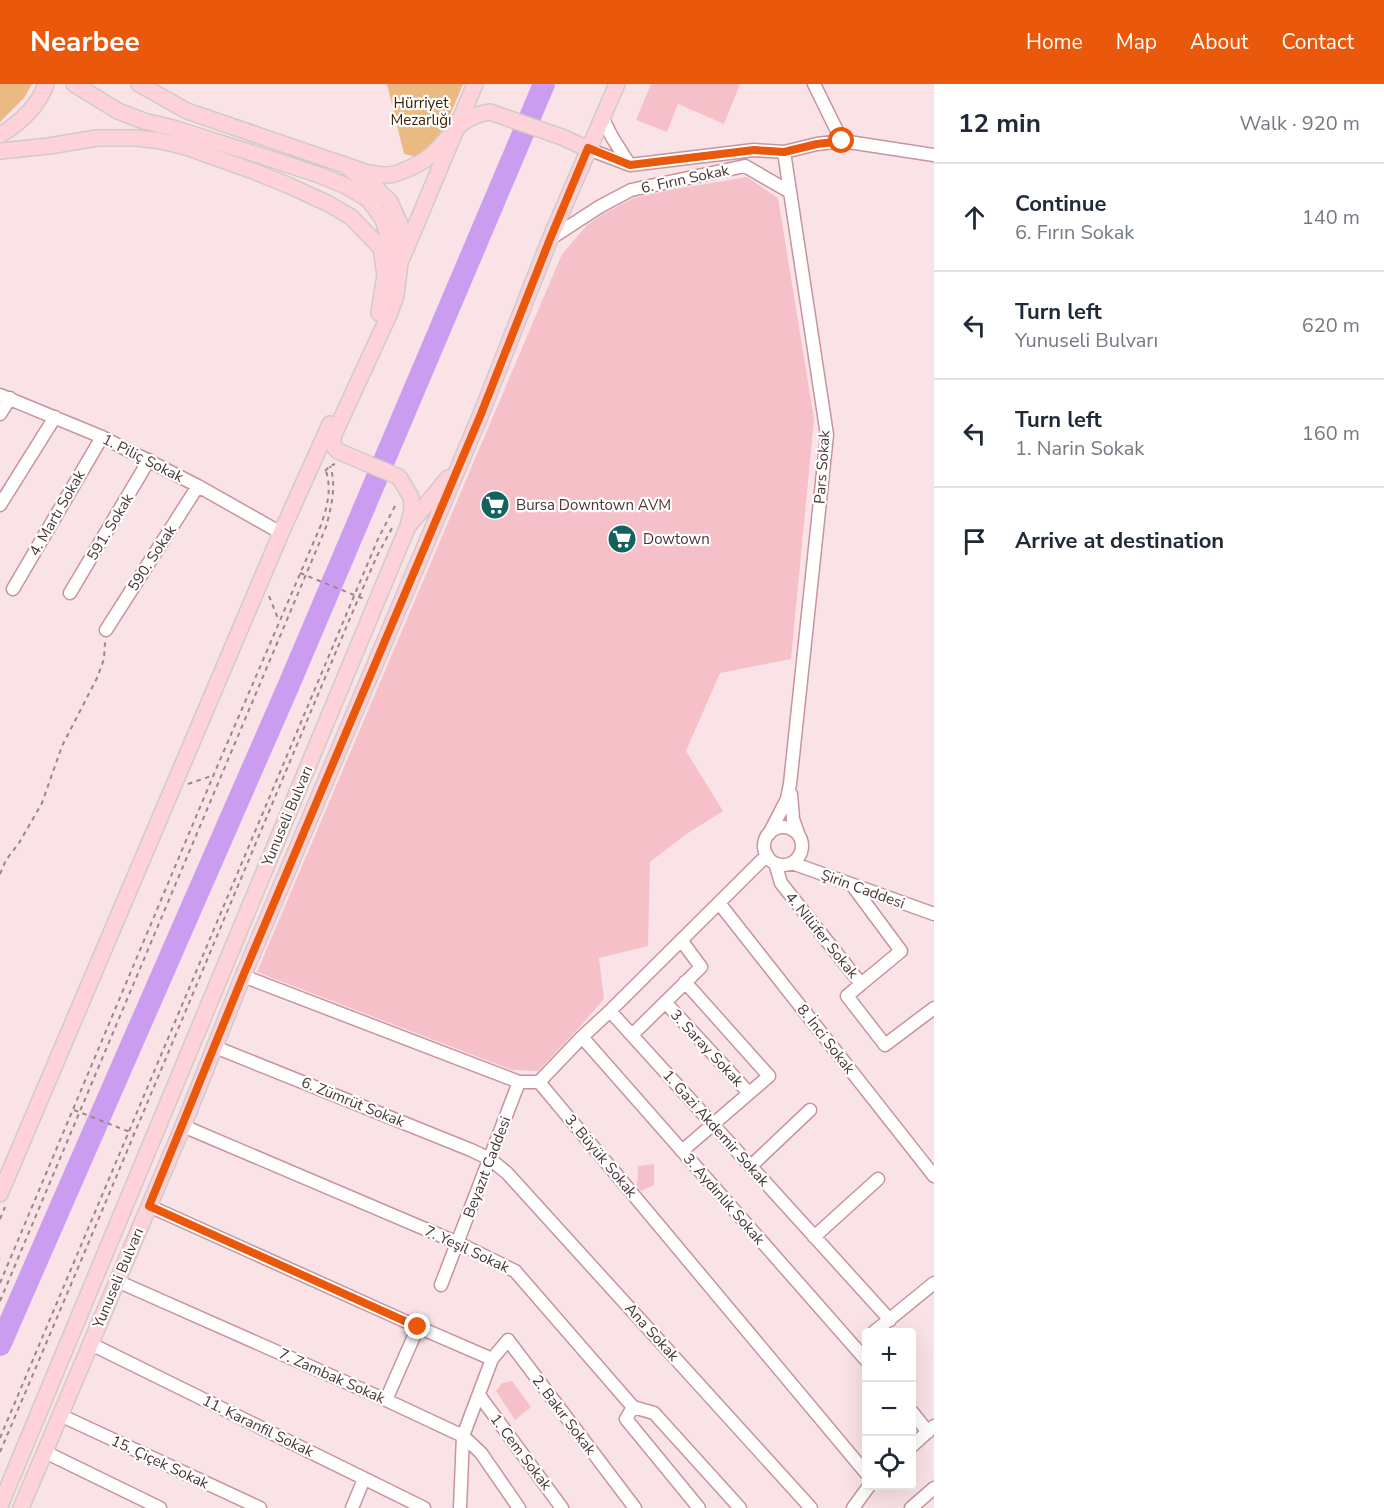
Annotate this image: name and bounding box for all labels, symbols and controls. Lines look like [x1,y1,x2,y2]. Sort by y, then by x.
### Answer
text: Nearbee [30,23,140,61]
text: Home [1026,28,1083,56]
text: Map [1116,28,1157,56]
text: About [1190,28,1248,56]
text: Contact [1281,28,1354,56]
park label: Hürriyet Mezarlığı [390,93,452,130]
text: 12 min [958,106,1041,141]
text: Walk · 920 m [1240,110,1360,137]
route start [828,127,854,153]
street label: 6. Fırın Sokak [639,160,731,198]
text: Continue [1015,189,1106,219]
icon: ahead [958,201,991,234]
text: 140 m [1302,204,1360,231]
text: 6. Fırın Sokak [1015,219,1134,246]
text: Turn left [1015,297,1102,327]
icon: left [958,309,991,342]
text: 620 m [1302,312,1360,339]
text: Yunuseli Bulvarı [1015,327,1158,354]
text: Turn left [1015,405,1102,435]
icon: left [958,417,991,450]
text: 160 m [1302,420,1360,447]
street label: 1. Piliç Sokak [99,429,187,487]
street label: Pars Sokak [809,429,835,505]
text: 1. Narin Sokak [1015,435,1144,462]
street label: 4. Martı Sokak [24,466,90,560]
street label: 591. Sokak [82,489,138,564]
supermarket icon: Bursa Downtown AVM [479,489,511,521]
place label: Bursa Downtown AVM [516,495,671,515]
street label: 590. Sokak [123,521,181,595]
supermarket icon: Dowtown [606,523,638,555]
icon: arrive [958,525,991,558]
text: Arrive at destination [1015,526,1224,556]
place label: Dowtown [643,529,710,549]
street label: Yunuseli Bulvarı [256,763,317,870]
street label: Şirin Caddesi [818,865,908,913]
street label: 4. Nilüfer Sokak [781,887,863,983]
street label: 8. İnci Sokak [792,1000,860,1078]
street label: 3. Saray Sokak [666,1005,748,1091]
street label: 1. Gazi Akdemir Sokak [658,1065,774,1191]
street label: 6. Zümrüt Sokak [298,1072,408,1132]
street label: 3. Büyük Sokak [560,1110,642,1202]
street label: Beyazıt Caddesi [458,1113,516,1221]
street label: 3. Aydınlık Sokak [679,1149,770,1249]
street label: 7. Yeşil Sokak [421,1221,513,1278]
street label: Yunuseli Bulvarı [87,1225,148,1332]
street label: Ana Sokak [621,1299,684,1366]
route end [404,1313,430,1339]
map controls [862,1328,916,1490]
button: + [862,1328,916,1382]
street label: 7. Zambak Sokak [276,1344,389,1409]
street label: 2. Bakır Sokak [527,1371,601,1459]
button: − [862,1382,916,1436]
street label: 11. Karanfil Sokak [199,1390,317,1462]
street label: 1. Cem Sokak [486,1410,557,1495]
street label: 15. Çiçek Sokak [108,1431,212,1494]
button: locate [862,1436,916,1490]

